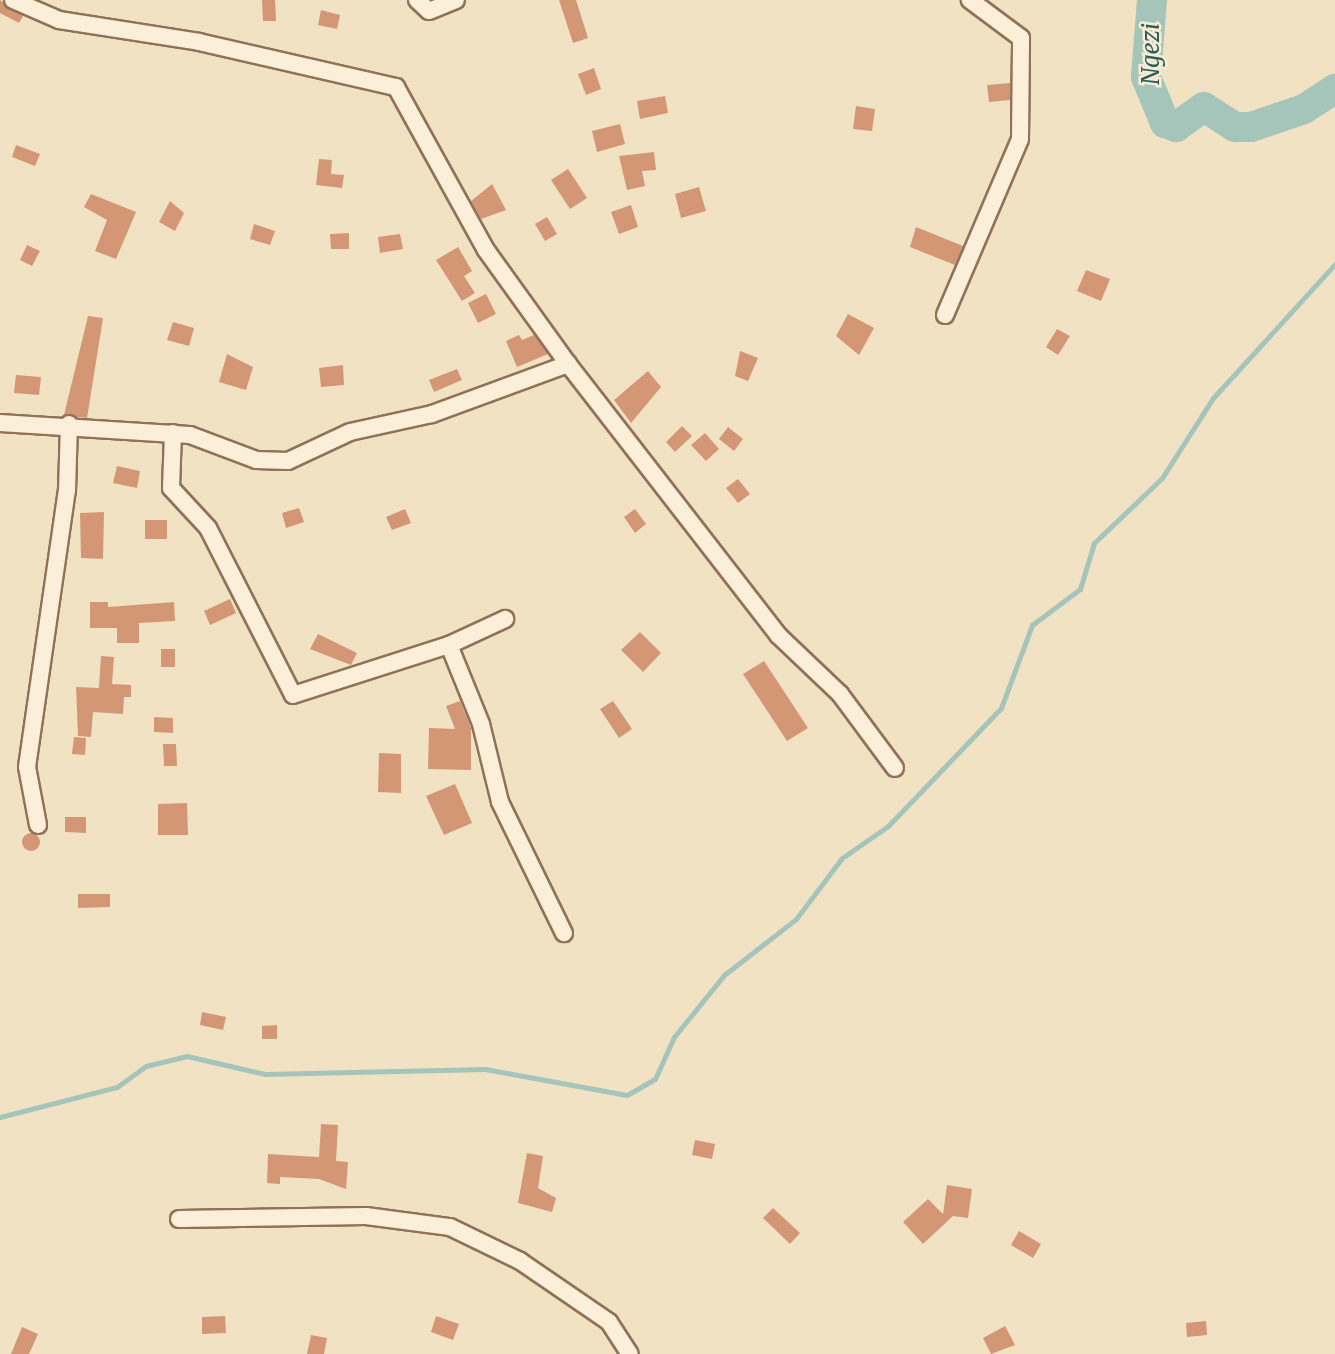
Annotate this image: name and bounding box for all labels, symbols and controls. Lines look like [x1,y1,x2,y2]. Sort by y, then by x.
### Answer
water label: Ngezi [1137,23,1165,85]

